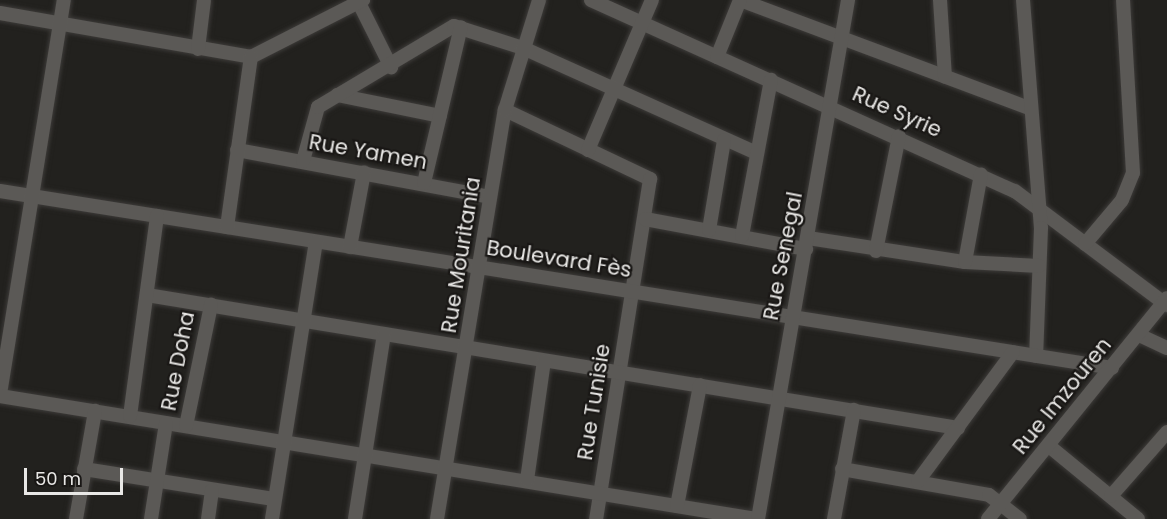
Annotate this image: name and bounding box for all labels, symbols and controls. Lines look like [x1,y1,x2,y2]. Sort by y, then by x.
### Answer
street label: Rue Syrie [848,81,946,143]
street label: Rue Yamen [307,129,429,175]
street label: Rue Mouritania [436,175,486,335]
street label: Rue Senegal [758,190,808,322]
street label: Boulevard Fès [485,235,633,283]
street label: Rue Doha [156,309,200,413]
street label: Rue Imzouren [1007,333,1117,459]
street label: Rue Tunisie [572,342,616,462]
scale bar [27,456,126,494]
text: 50 m [35,466,81,491]

